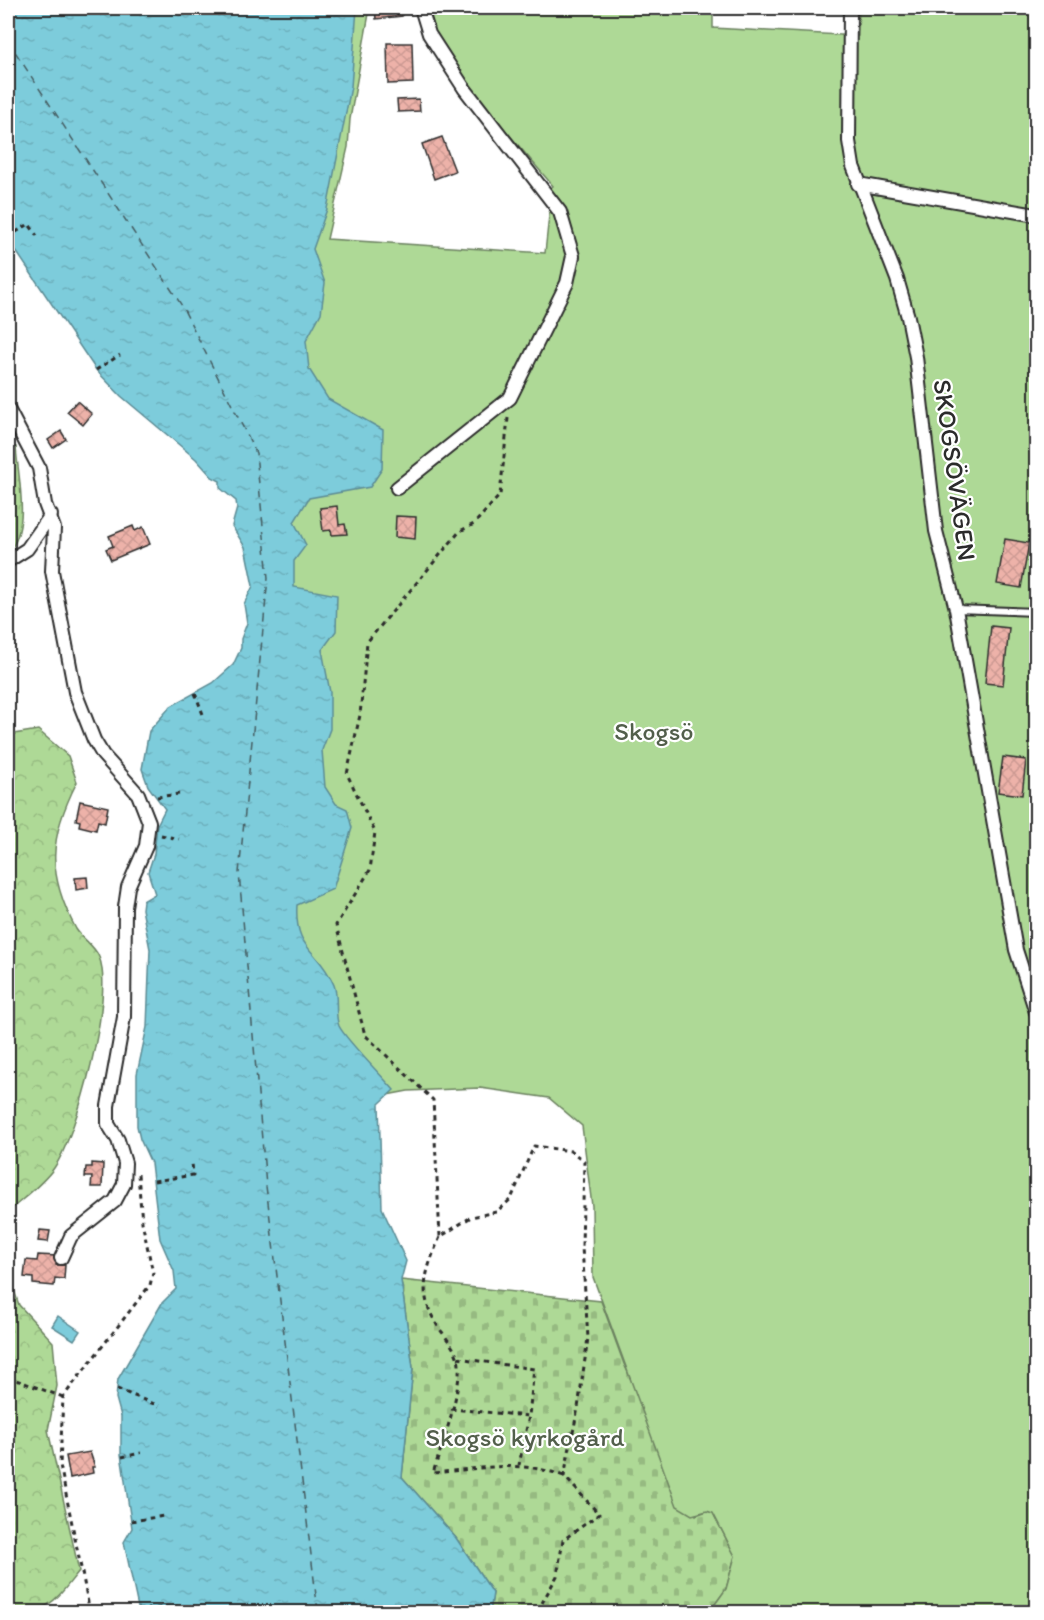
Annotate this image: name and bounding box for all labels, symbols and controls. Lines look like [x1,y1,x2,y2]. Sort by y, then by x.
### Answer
street label: SKOGSÖVÄGEN [926,377,984,563]
park label: Skogsö [614,715,694,747]
park label: Skogsö kyrkogård [425,1421,625,1453]

